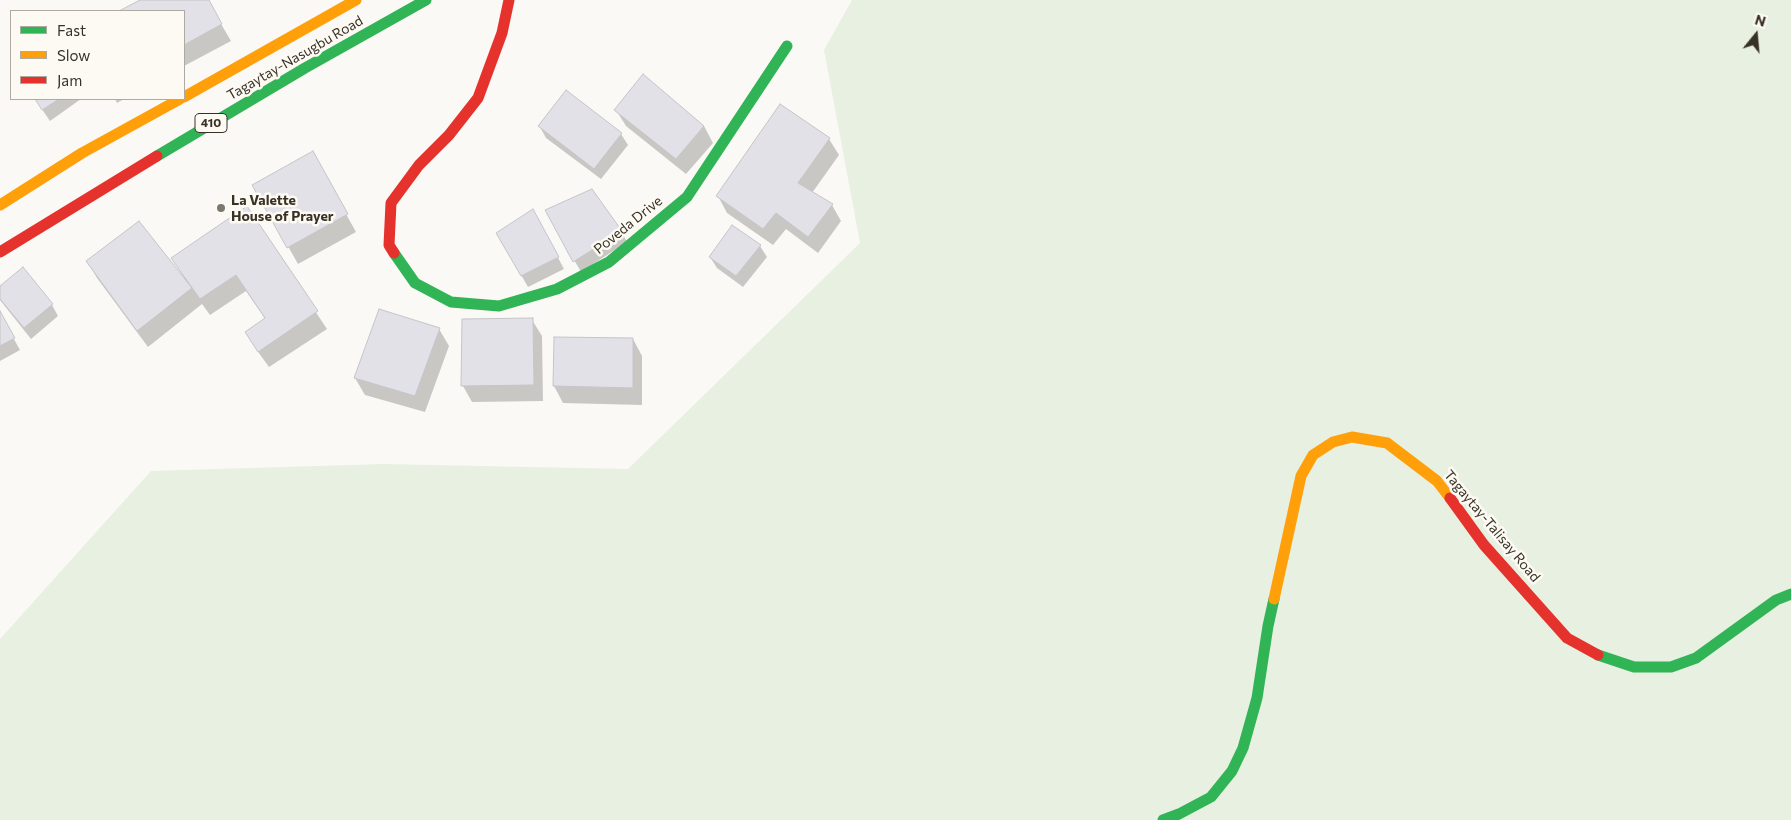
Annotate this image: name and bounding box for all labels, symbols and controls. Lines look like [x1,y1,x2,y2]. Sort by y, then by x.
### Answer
legend [10,10,185,100]
north arrow [1731,10,1781,60]
text: N [1753,11,1768,30]
street label: Tagaytay-Nasugbu Road [224,12,366,104]
text: Fast [57,21,86,39]
text: Slow [57,46,90,64]
text: Jam [57,71,82,89]
road number: 410 [195,114,227,132]
place label: La Valette House of Prayer [231,192,334,224]
street label: Poveda Drive [591,192,665,258]
marker: La Valette House of Prayer [215,202,227,214]
street label: Tagaytay-Talisay Road [1440,467,1544,585]

